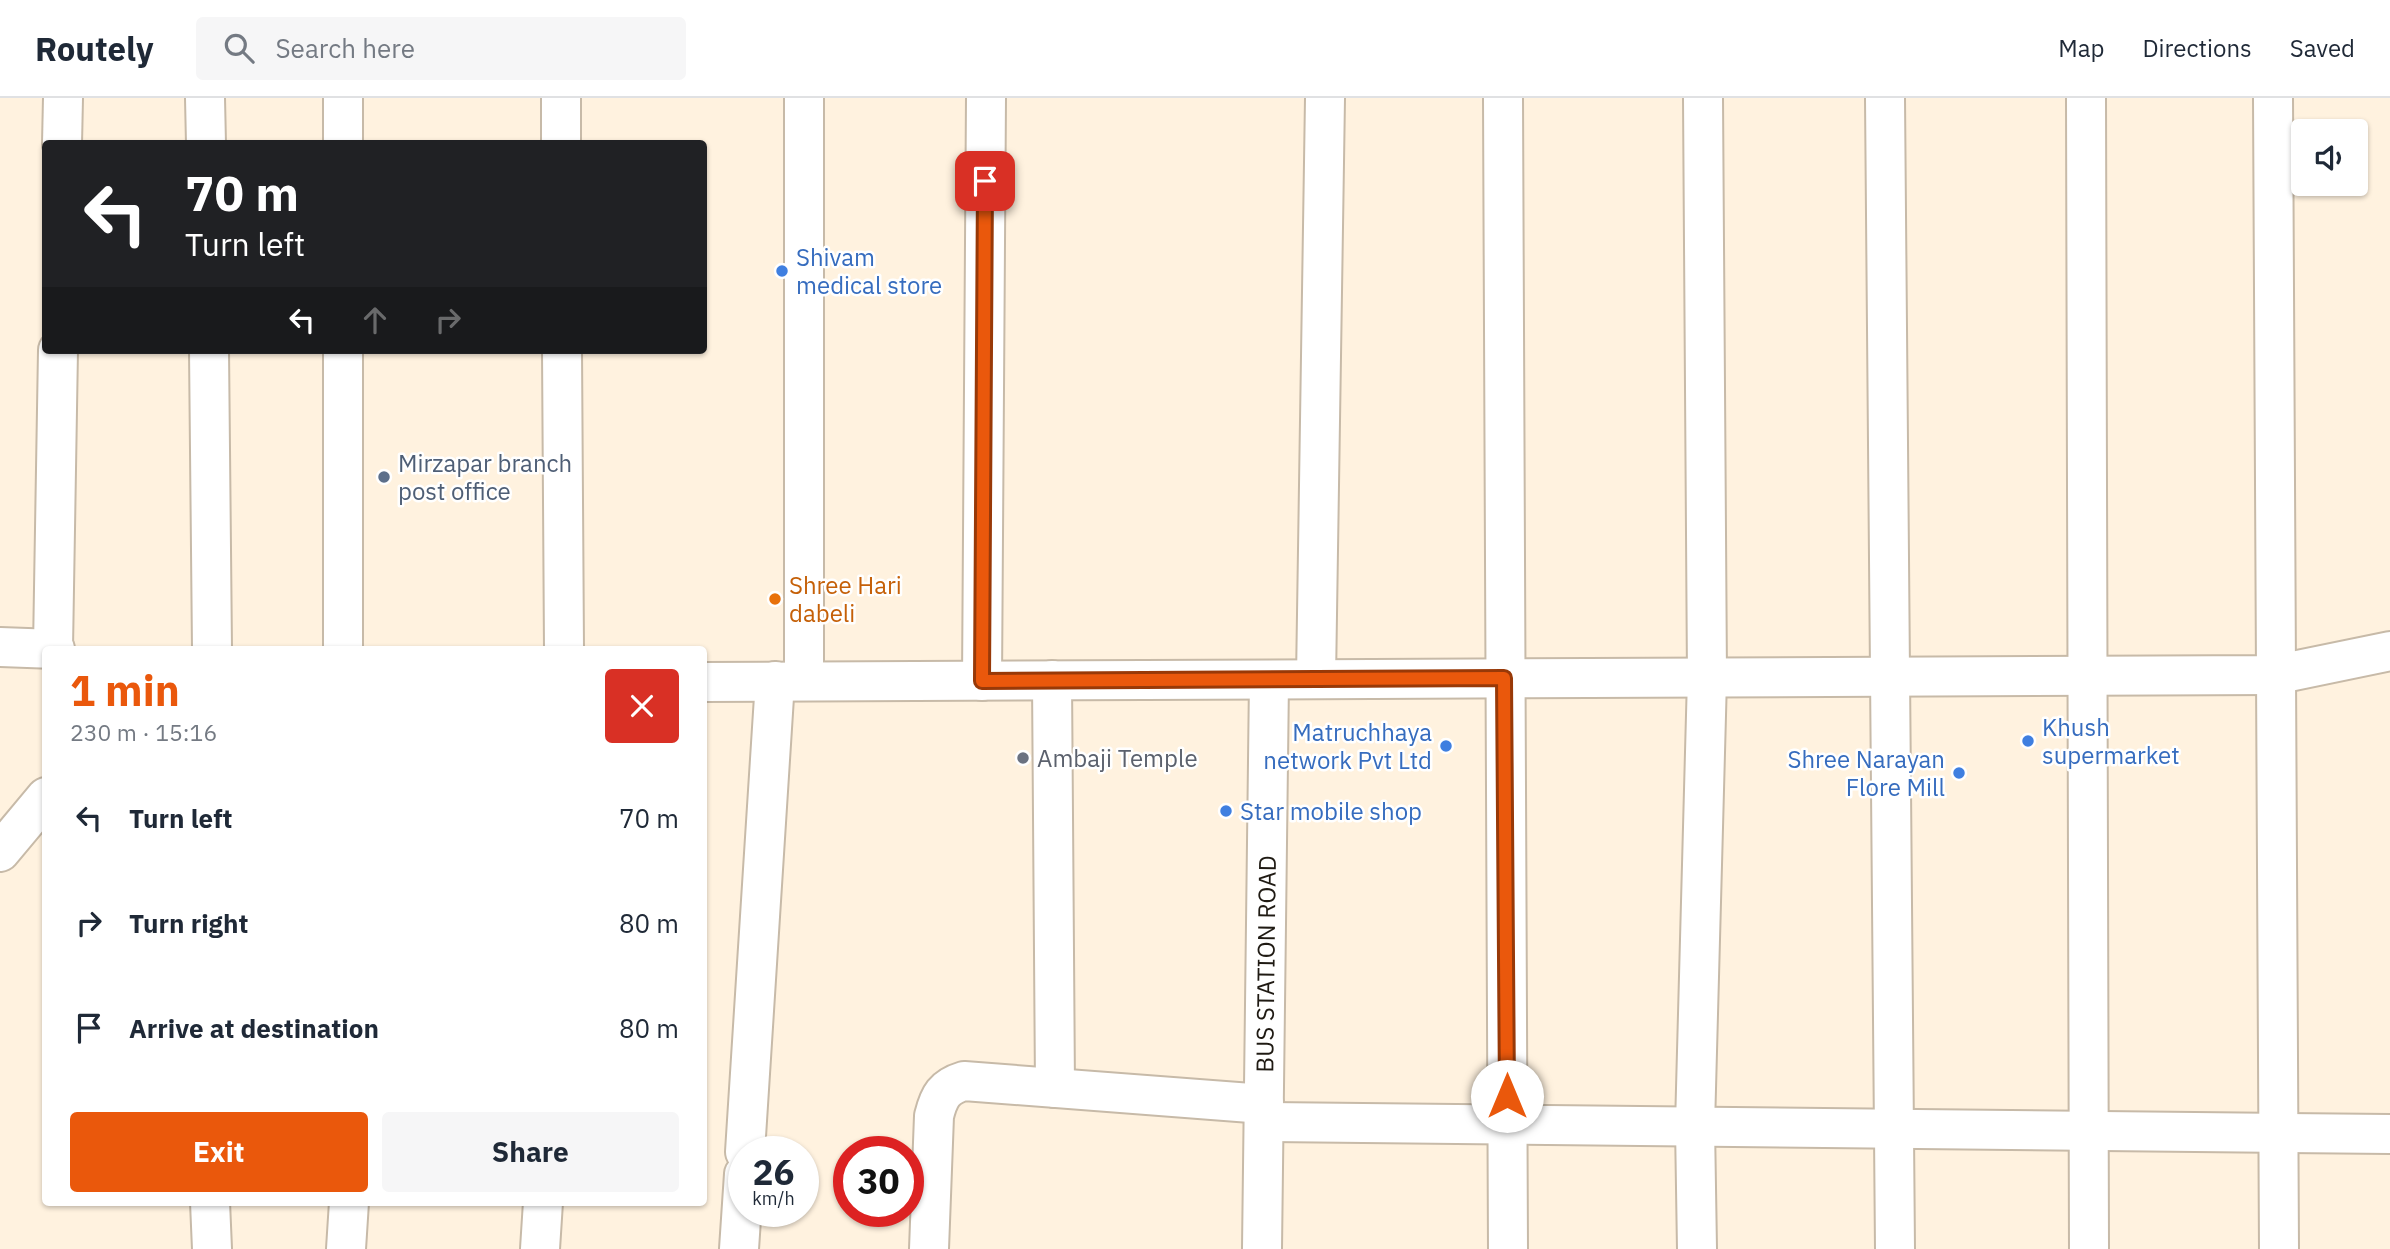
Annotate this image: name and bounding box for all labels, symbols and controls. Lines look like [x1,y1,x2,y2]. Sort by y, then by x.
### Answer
search box [196,17,686,80]
text: Routely [35,27,154,70]
icon: search [220,29,258,67]
text: Search here [276,31,415,65]
text: Map [2058,32,2104,64]
text: Directions [2142,32,2252,64]
text: Saved [2290,32,2355,64]
map controls [2291,119,2368,196]
button: sound [2291,119,2368,196]
pin [955,151,1015,211]
text: 70 m [185,161,299,224]
icon: arrive [966,162,1004,200]
icon: left [70,168,161,259]
text: Turn left [185,223,305,265]
place label: Shivam medical store [796,241,942,301]
marker: Shivam medical store [774,263,790,279]
icon: left [283,301,321,339]
icon: ahead [356,301,394,339]
icon: right [429,301,467,339]
place label: Mirzapar branch post office [398,447,572,507]
marker: Mirzapar branch post office [376,469,392,485]
place label: Shree Hari dabeli [789,569,902,629]
marker: Shree Hari dabeli [767,591,783,607]
text: 1 min [70,663,180,718]
button: close [605,669,679,743]
place label: Khush supermarket [2042,711,2180,771]
place label: Matruchhaya network Pvt Ltd [1263,716,1432,776]
text: 230 m · 15:16 [70,717,217,747]
marker: Khush supermarket [2020,733,2036,749]
marker: Matruchhaya network Pvt Ltd [1438,738,1454,754]
place label: Ambaji Temple [1037,742,1198,774]
place label: Shree Narayan Flore Mill [1787,743,1945,803]
marker: Ambaji Temple [1015,750,1031,766]
marker: Shree Narayan Flore Mill [1951,765,1967,781]
place label: Star mobile shop [1240,795,1422,827]
icon: left [70,799,108,837]
text: Turn left [129,801,232,835]
text: 70 m [619,801,679,835]
marker: Star mobile shop [1218,803,1234,819]
street label: BUS STATION ROAD [1248,855,1283,1073]
icon: right [70,904,108,942]
text: Turn right [129,906,248,940]
text: 80 m [619,906,679,940]
icon: arrive [70,1009,108,1047]
text: Arrive at destination [129,1011,379,1045]
text: 80 m [619,1011,679,1045]
position arrow [1470,1059,1544,1133]
button: Exit [70,1112,368,1192]
button: Share [382,1112,679,1192]
speed limit sign: 30 [833,1136,924,1227]
text: 26 [752,1149,795,1195]
text: km/h [752,1187,795,1210]

